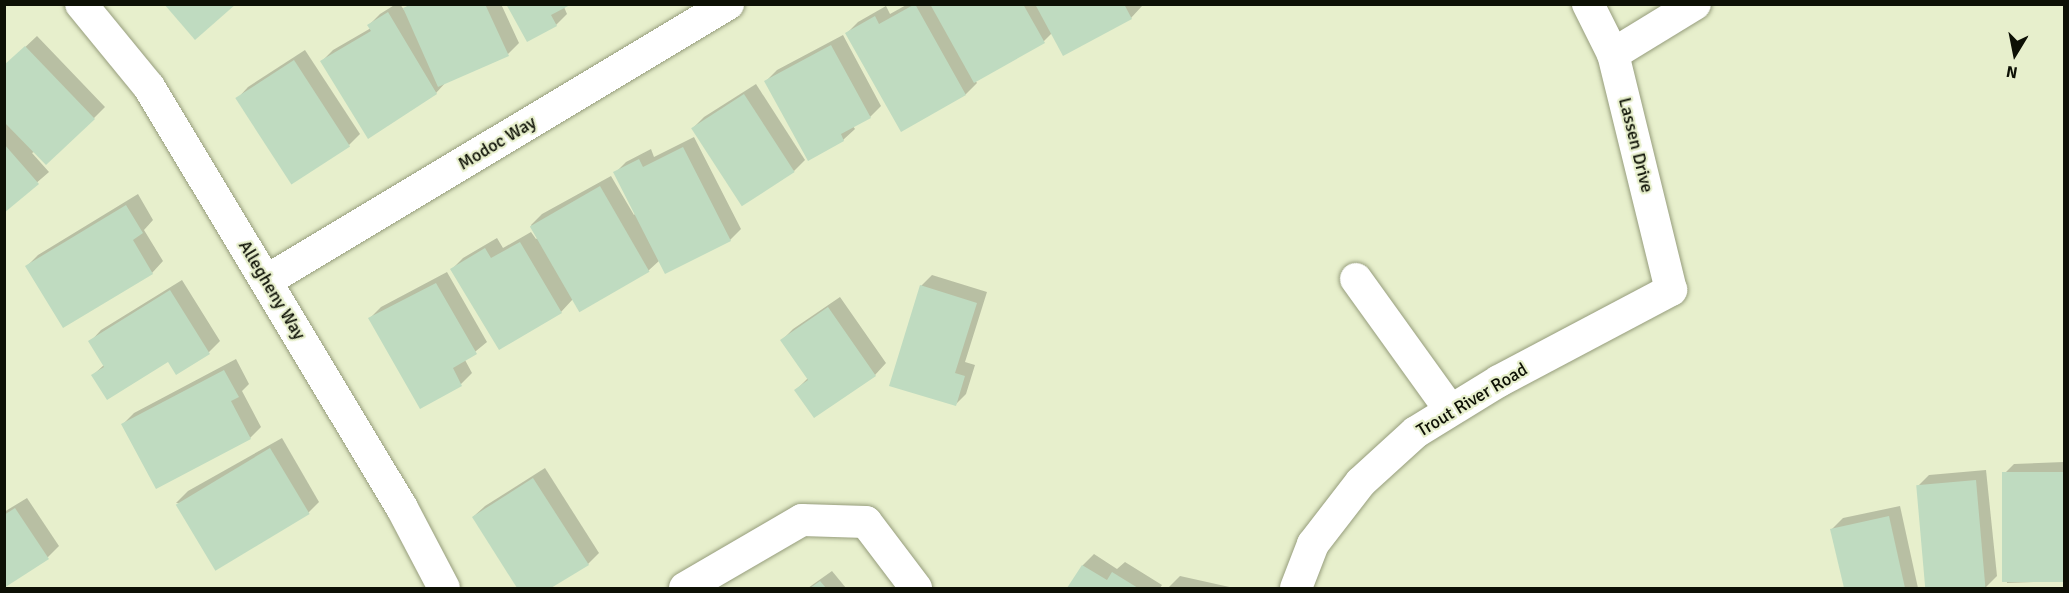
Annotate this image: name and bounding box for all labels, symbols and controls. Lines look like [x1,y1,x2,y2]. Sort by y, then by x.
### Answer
north arrow [1985,24,2045,84]
text: N [2005,61,2019,83]
street label: Lassen Drive [1614,95,1658,195]
street label: Modoc Way [454,111,540,175]
street label: Allegheny Way [234,236,310,344]
street label: Trout River Road [1413,358,1531,442]

